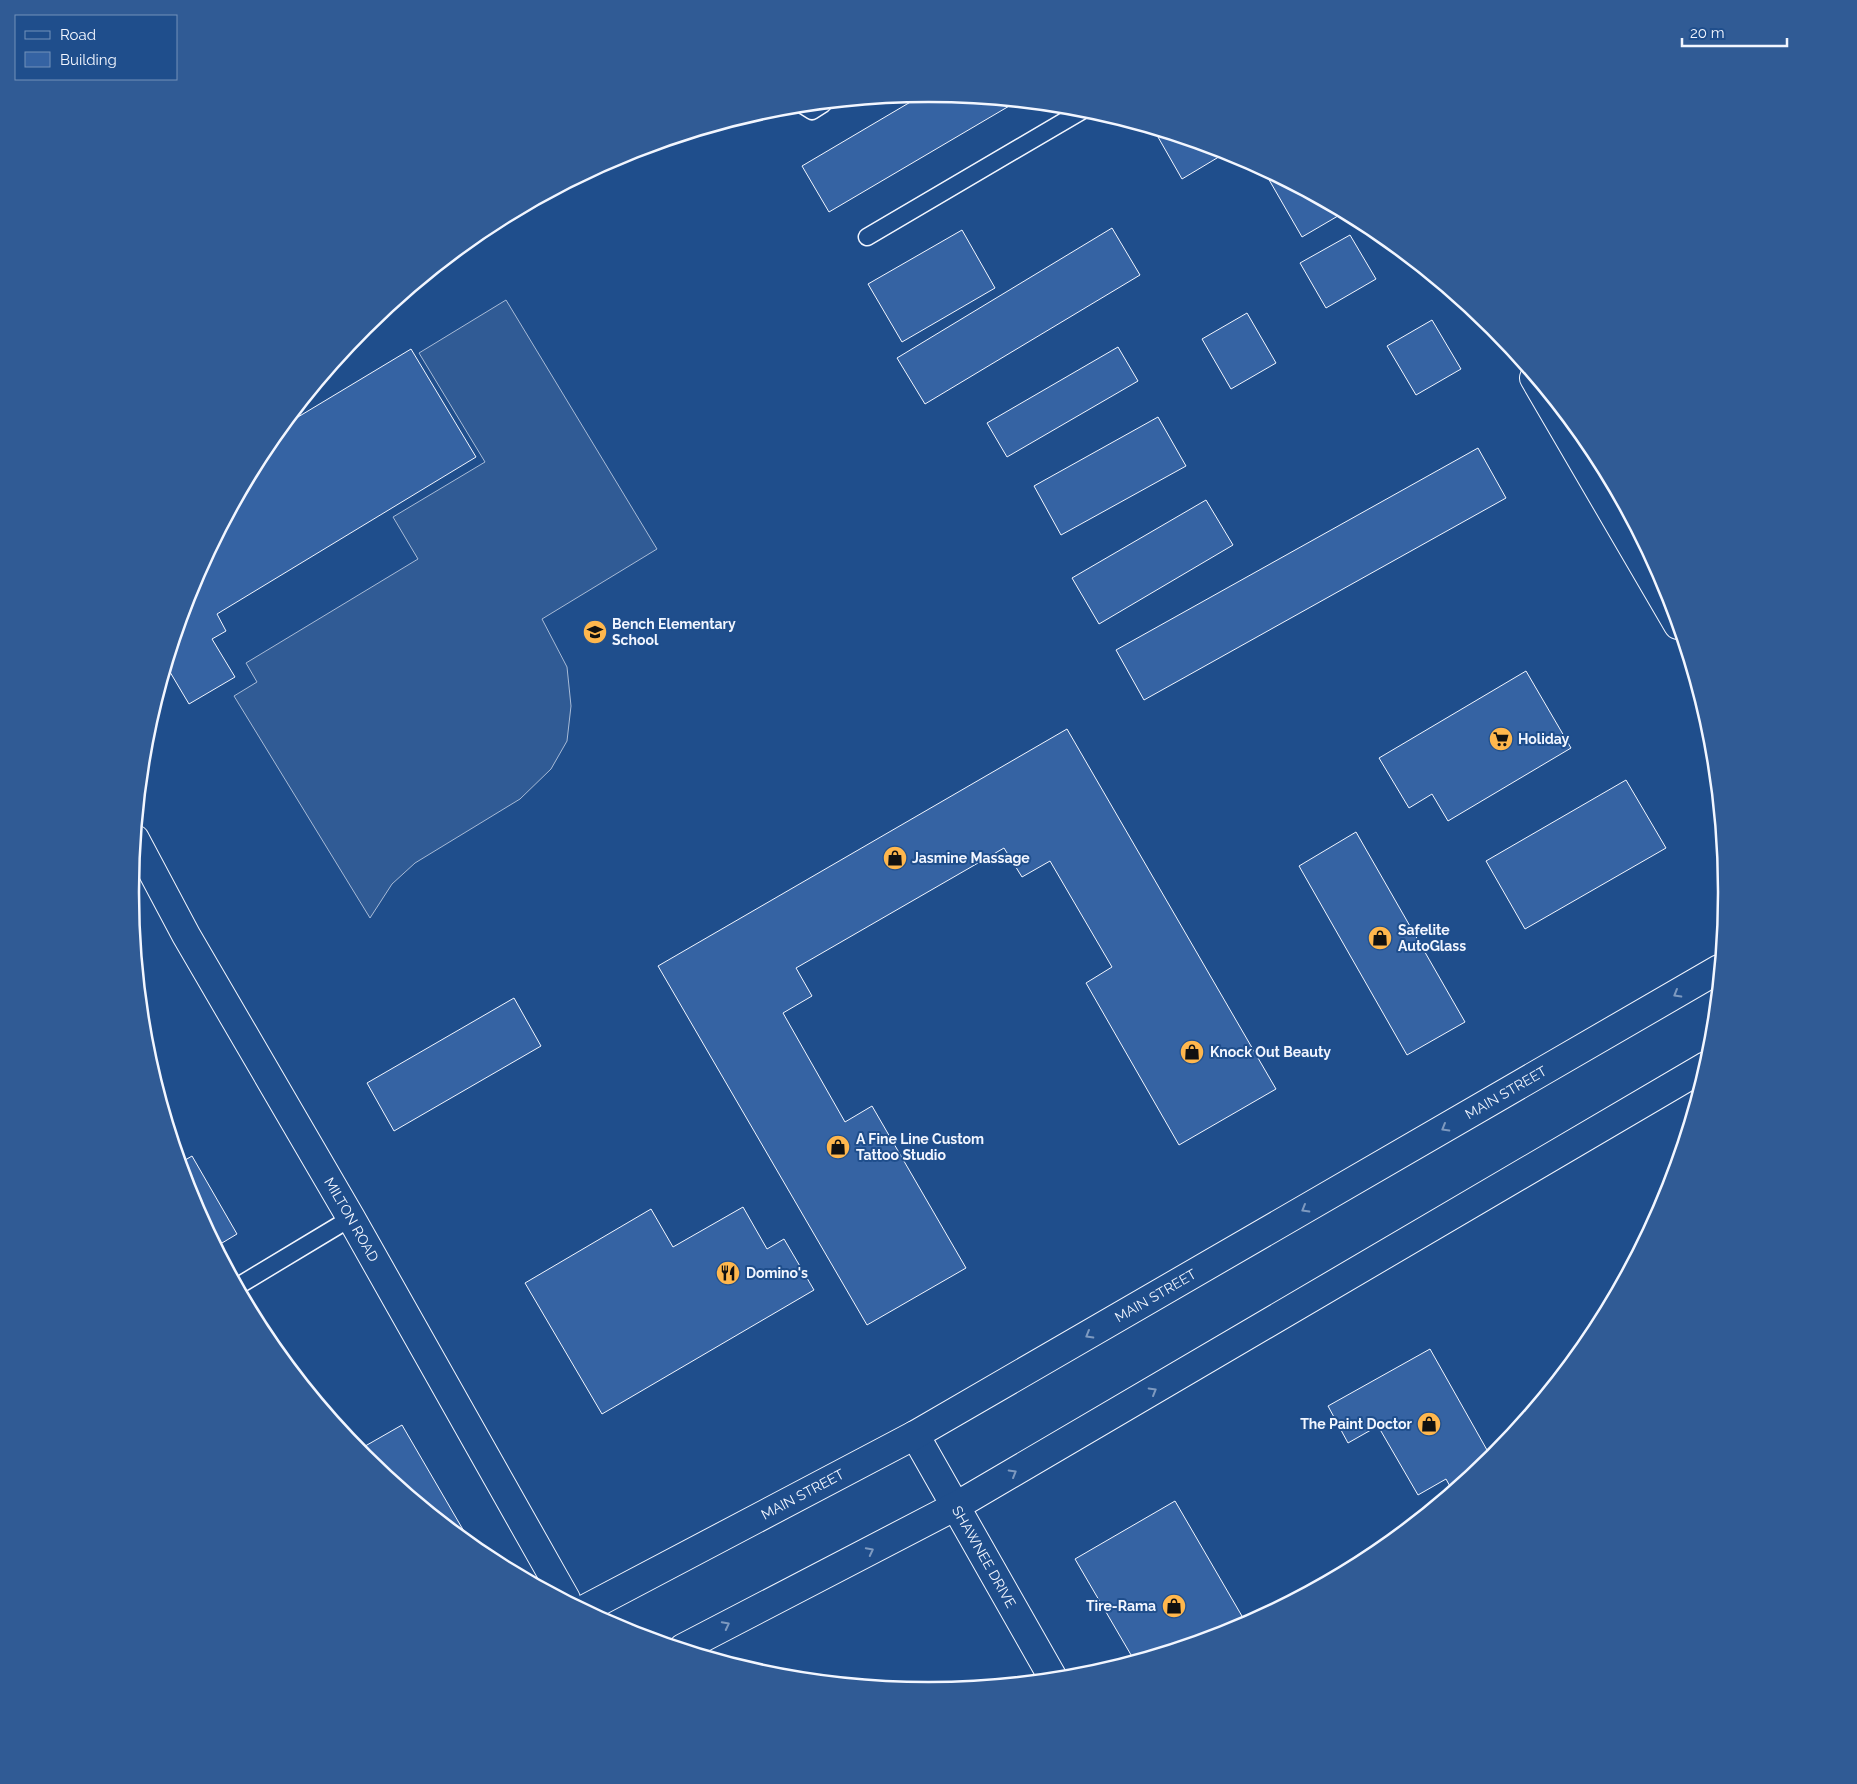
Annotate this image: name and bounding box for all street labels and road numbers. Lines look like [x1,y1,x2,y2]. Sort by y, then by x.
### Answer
street label: MAIN STREET [1462,1062,1550,1122]
street label: MILTON ROAD [321,1175,382,1264]
street label: MAIN STREET [1112,1266,1199,1325]
street label: MAIN STREET [758,1466,847,1523]
street label: SHAWNEE DRIVE [949,1503,1019,1610]

